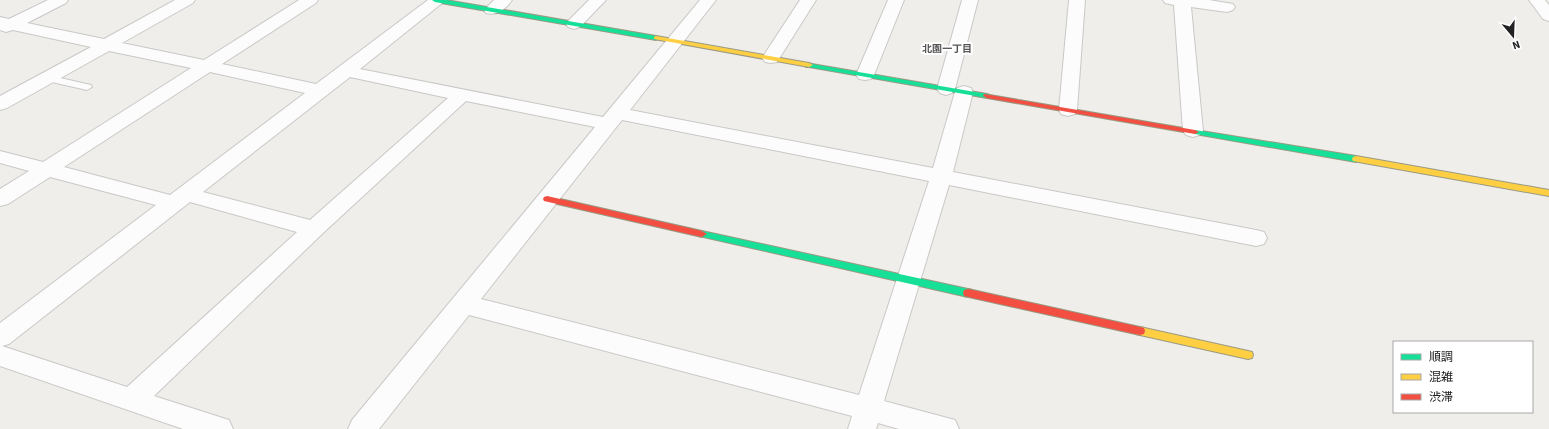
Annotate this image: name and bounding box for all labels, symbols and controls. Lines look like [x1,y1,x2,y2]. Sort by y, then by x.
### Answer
north arrow [1493,16,1533,56]
text: N [1510,37,1522,53]
district label: 北園一丁目 [922,42,972,56]
legend [1393,341,1533,413]
text: 順調 [1429,349,1453,366]
text: 混雑 [1429,369,1453,386]
text: 渋滞 [1429,389,1453,406]

